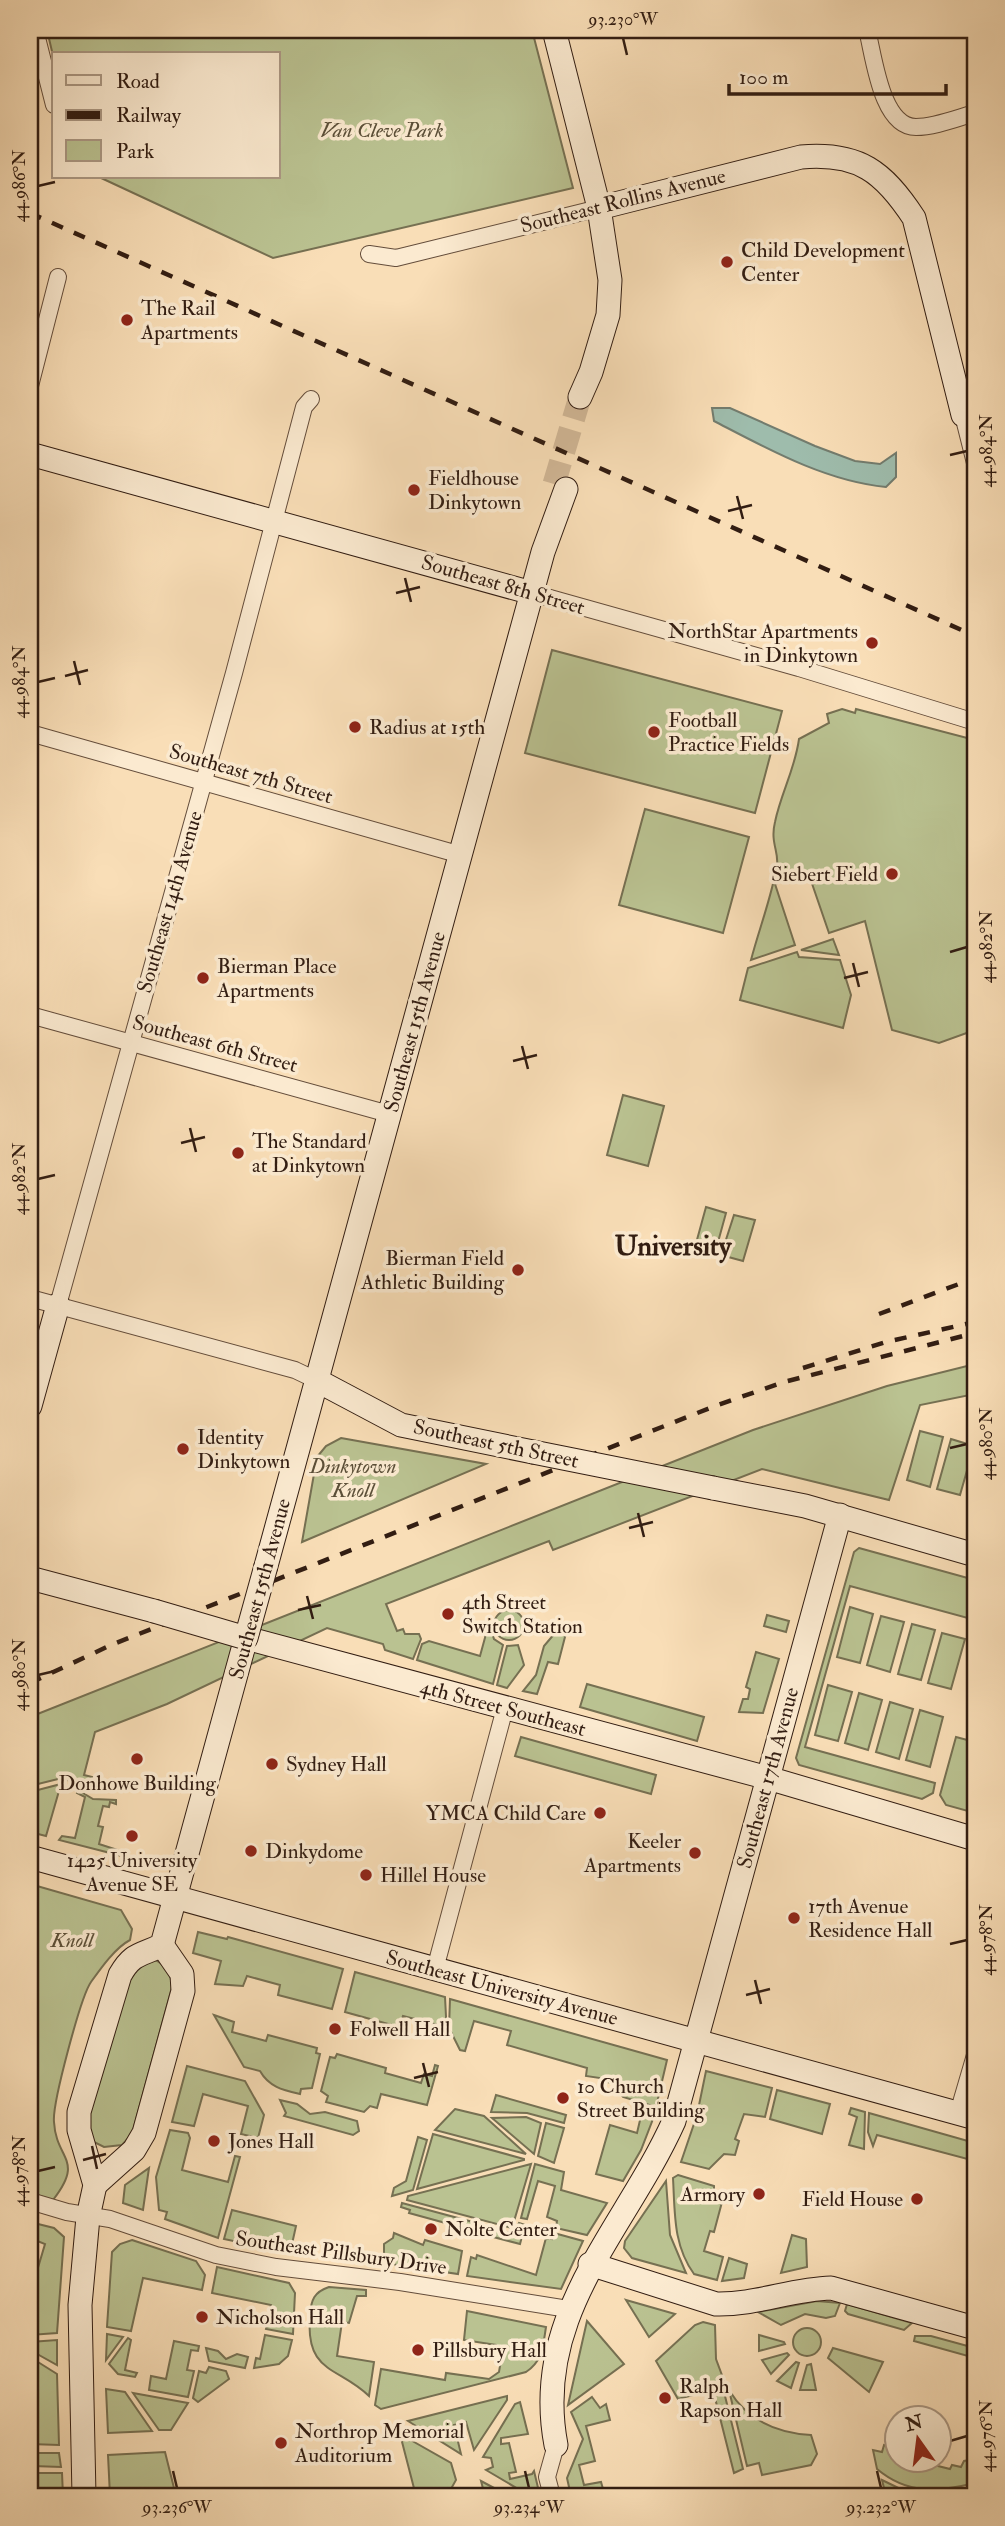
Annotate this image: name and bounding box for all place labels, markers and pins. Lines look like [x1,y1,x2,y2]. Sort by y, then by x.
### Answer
place label: Child Development Center [741,237,905,288]
marker: Child Development Center [719,254,735,270]
place label: The Rail Apartments [140,295,238,346]
marker: The Rail Apartments [119,312,135,328]
place label: Fieldhouse Dinkytown [428,465,521,516]
marker: Fieldhouse Dinkytown [406,482,422,498]
place label: NorthStar Apartments in Dinkytown [668,618,858,669]
marker: NorthStar Apartments in Dinkytown [864,635,880,651]
place label: Football Practice Fields [668,707,789,758]
place label: Radius at 15th [369,714,485,741]
marker: Radius at 15th [347,719,363,735]
marker: Football Practice Fields [646,724,662,740]
place label: Siebert Field [771,861,879,888]
marker: Siebert Field [884,866,900,882]
place label: Bierman Place Apartments [216,953,337,1004]
marker: Bierman Place Apartments [195,970,211,986]
place label: The Standard at Dinkytown [252,1128,367,1179]
marker: The Standard at Dinkytown [230,1145,246,1161]
place label: Bierman Field Athletic Building [360,1245,505,1296]
marker: Bierman Field Athletic Building [510,1262,526,1278]
place label: Identity Dinkytown [197,1424,290,1475]
marker: Identity Dinkytown [175,1441,191,1457]
place label: 4th Street Switch Station [462,1589,583,1640]
marker: 4th Street Switch Station [440,1606,456,1622]
marker: Donhowe Building [129,1751,145,1767]
place label: Sydney Hall [286,1751,387,1778]
marker: Sydney Hall [264,1756,280,1772]
place label: Donhowe Building [58,1770,216,1797]
place label: YMCA Child Care [426,1800,586,1827]
marker: YMCA Child Care [592,1805,608,1821]
marker: 1425 University Avenue SE [124,1828,140,1844]
place label: Keeler Apartments [583,1828,681,1879]
place label: Dinkydome [265,1838,363,1865]
marker: Dinkydome [243,1843,259,1859]
marker: Keeler Apartments [687,1845,703,1861]
place label: 1425 University Avenue SE [67,1847,198,1898]
place label: Hillel House [380,1862,486,1889]
marker: Hillel House [358,1867,374,1883]
place label: 17th Avenue Residence Hall [808,1893,933,1944]
marker: 17th Avenue Residence Hall [786,1910,802,1926]
place label: Folwell Hall [349,2016,451,2043]
marker: Folwell Hall [327,2021,343,2037]
place label: 10 Church Street Building [577,2073,705,2124]
marker: 10 Church Street Building [555,2090,571,2106]
place label: Jones Hall [227,2128,315,2155]
marker: Jones Hall [206,2133,222,2149]
place label: Armory [679,2181,746,2208]
marker: Armory [751,2186,767,2202]
place label: Field House [802,2186,903,2213]
marker: Field House [909,2191,925,2207]
place label: Nolte Center [445,2216,557,2243]
marker: Nolte Center [423,2221,439,2237]
place label: Nicholson Hall [216,2304,345,2331]
marker: Nicholson Hall [194,2309,210,2325]
place label: Pillsbury Hall [432,2337,548,2364]
marker: Pillsbury Hall [410,2342,426,2358]
place label: Ralph Rapson Hall [679,2373,783,2424]
marker: Ralph Rapson Hall [657,2390,673,2406]
place label: Northrop Memorial Auditorium [294,2418,465,2469]
marker: Northrop Memorial Auditorium [273,2435,289,2451]

